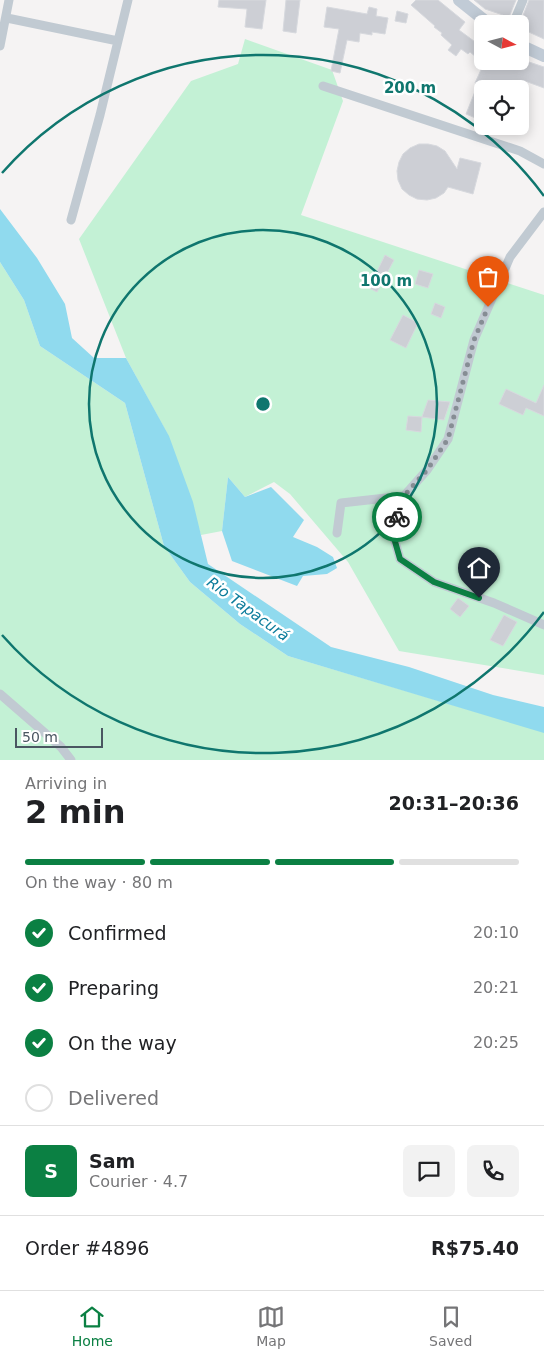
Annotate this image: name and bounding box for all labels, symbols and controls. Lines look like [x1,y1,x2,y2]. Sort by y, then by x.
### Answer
north arrow [474,15,529,70]
map controls [474,15,529,135]
text: 200 m [384,79,436,97]
button: locate [474,80,529,135]
pin [467,256,509,307]
icon: bag [474,263,502,291]
text: 100 m [360,272,412,290]
centre of rings [254,395,272,413]
courier [372,492,422,542]
icon: bike [383,503,411,531]
pin [458,547,500,598]
icon: home [465,554,493,582]
water label: Rio Tapacurá [203,573,293,645]
scale bar [15,725,102,748]
text: 50 m [22,729,58,745]
text: Arriving in [25,774,107,793]
text: 20:31–20:36 [389,792,519,814]
text: 2 min [25,793,126,831]
text: On the way · 80 m [25,873,173,892]
icon: check [25,919,53,947]
text: Confirmed [68,922,167,944]
text: 20:10 [473,923,519,942]
icon: check [25,974,53,1002]
text: Preparing [68,977,159,999]
text: 20:21 [473,978,519,997]
icon: check [25,1029,53,1057]
text: On the way [68,1032,177,1054]
text: 20:25 [473,1033,519,1052]
text: Delivered [68,1087,159,1109]
button: chat [403,1145,455,1197]
button: phone [467,1145,519,1197]
text: Sam [89,1150,135,1172]
text: S [44,1160,58,1182]
text: Courier · 4.7 [89,1172,188,1191]
text: Order #4896 [25,1237,149,1259]
text: R$75.40 [431,1237,519,1259]
tab: Home [72,1303,113,1349]
tab: Map [256,1303,286,1349]
tab: Saved [429,1303,472,1349]

